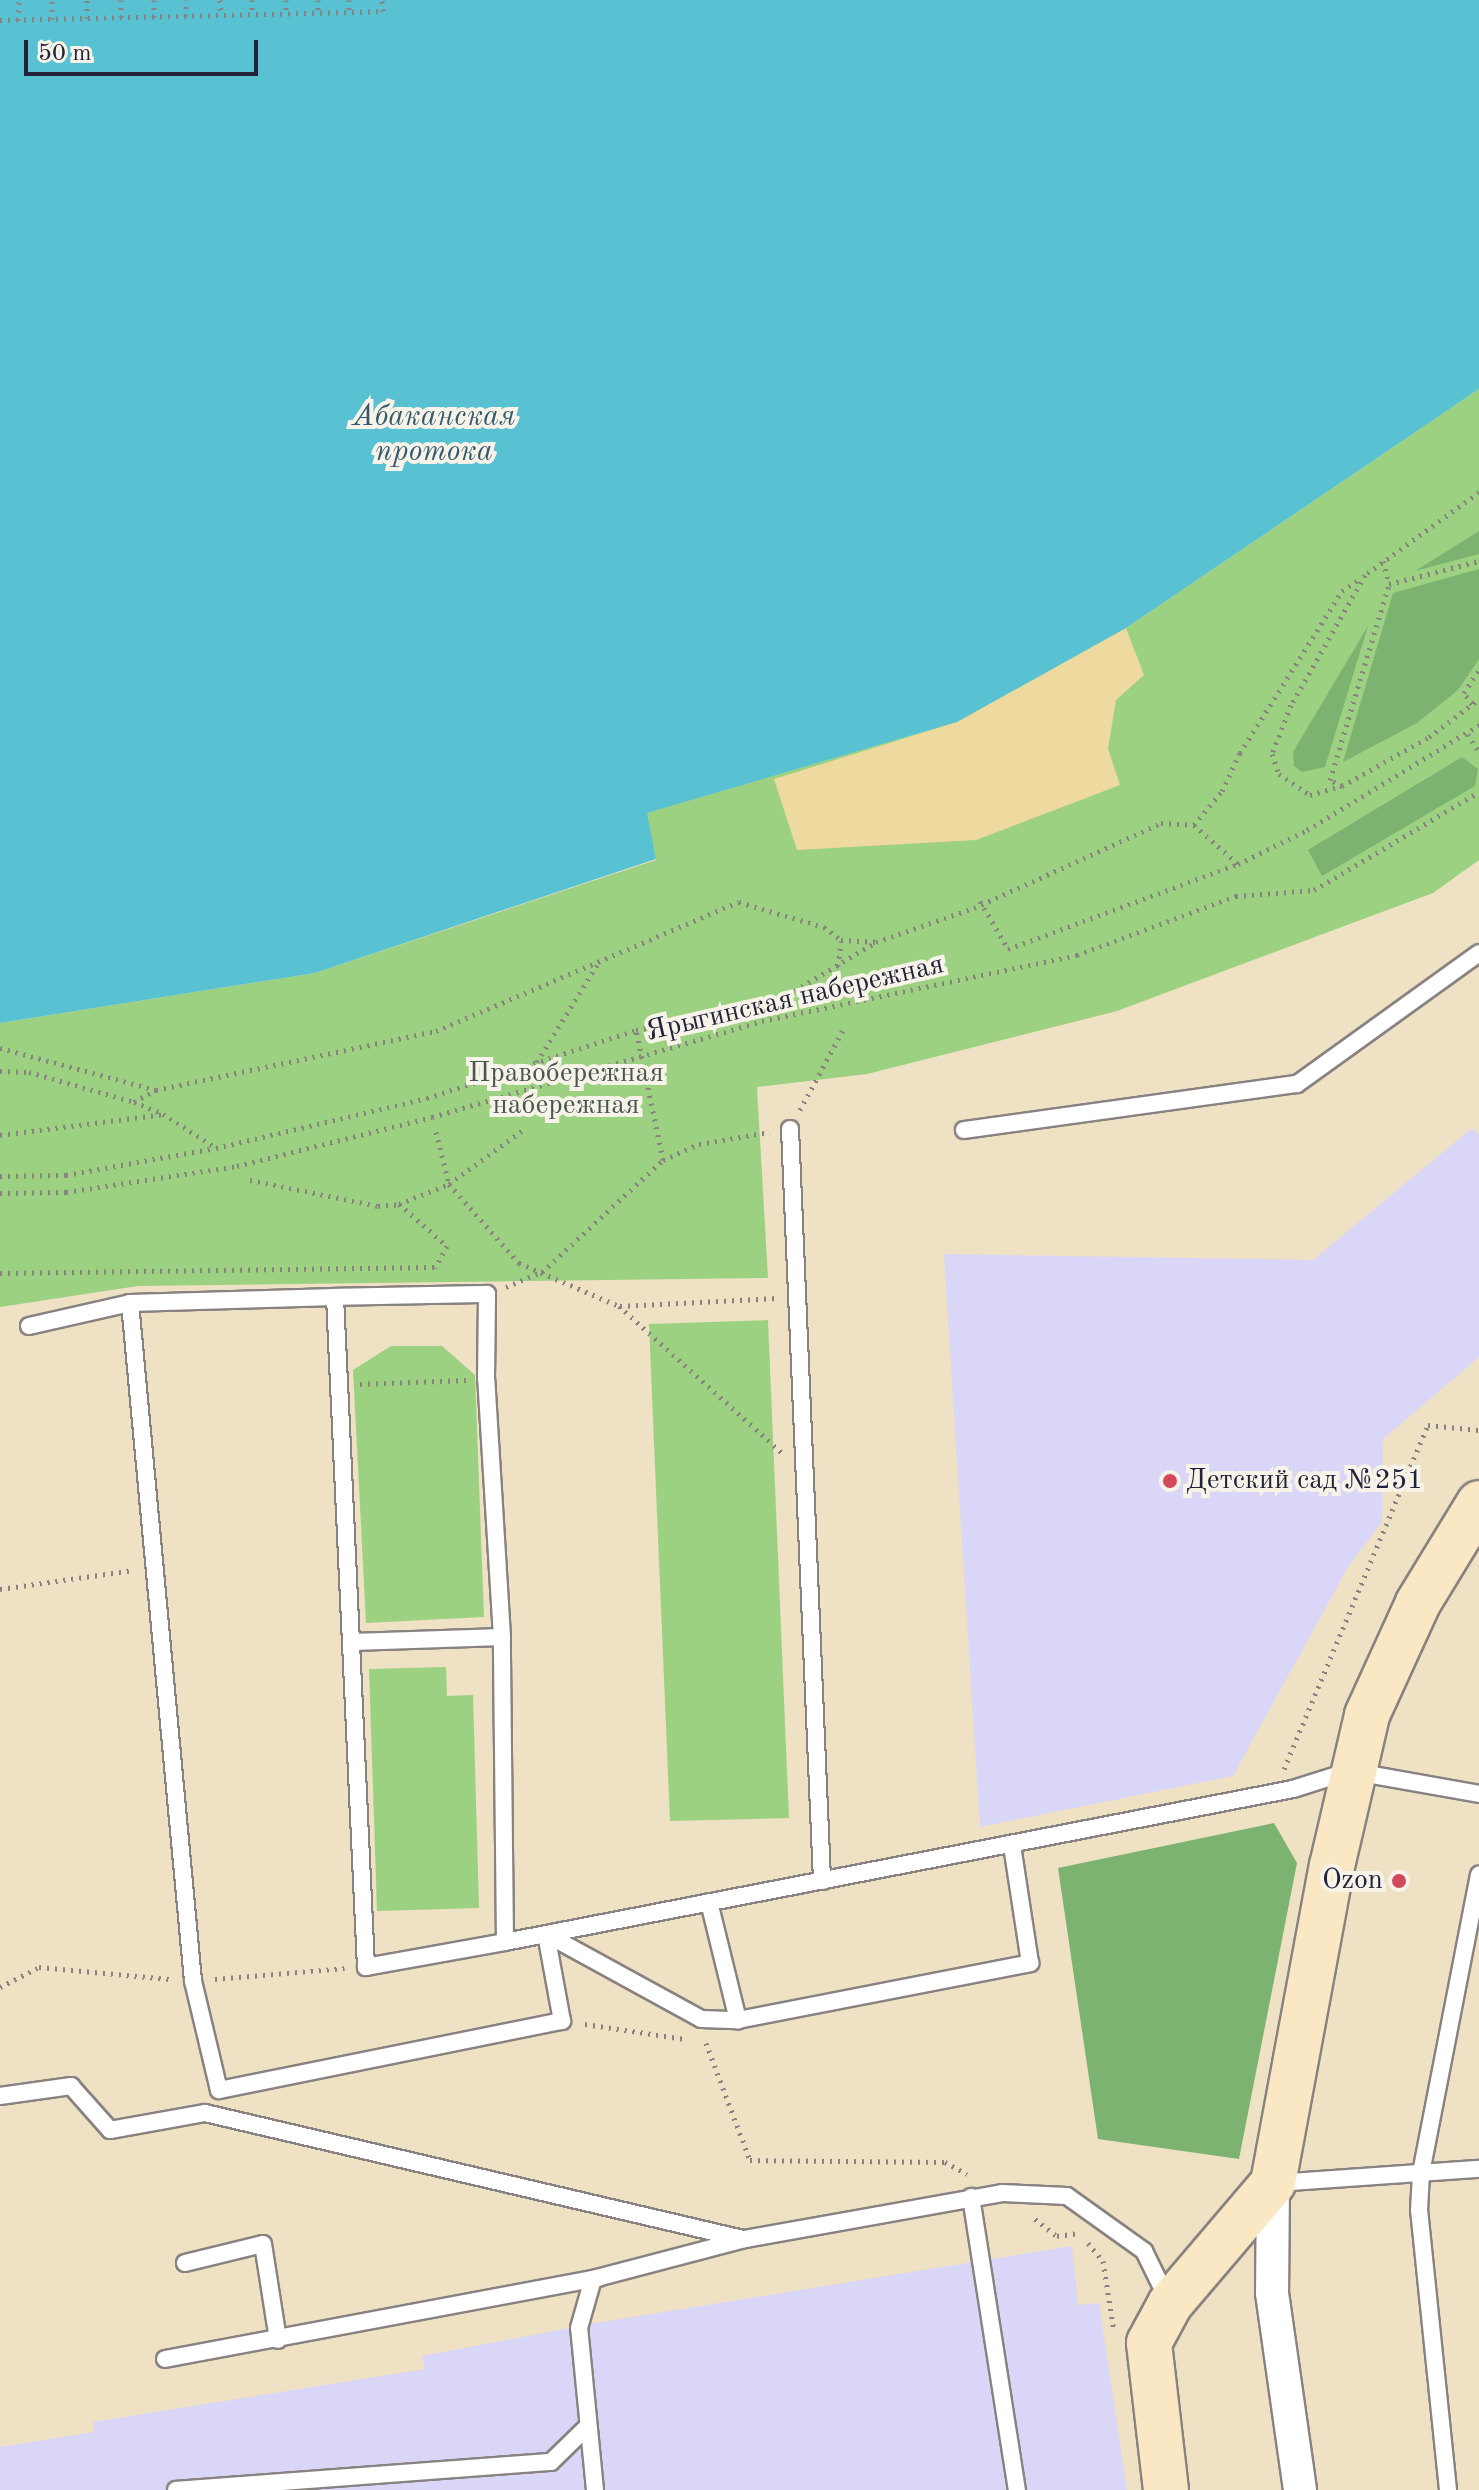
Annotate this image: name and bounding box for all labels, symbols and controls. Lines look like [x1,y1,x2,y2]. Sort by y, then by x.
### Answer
scale bar [28,24,262,74]
text: 50 m [38,42,92,66]
water label: Абаканская протока [353,399,515,470]
street label: Ярыгинская набережная [643,948,947,1050]
park label: Правобережная набережная [468,1057,664,1123]
place label: Детский сад №251 [1186,1464,1423,1498]
marker: Детский сад №251 [1161,1472,1179,1490]
place label: Ozon [1322,1864,1383,1898]
marker: Ozon [1390,1872,1408,1890]

